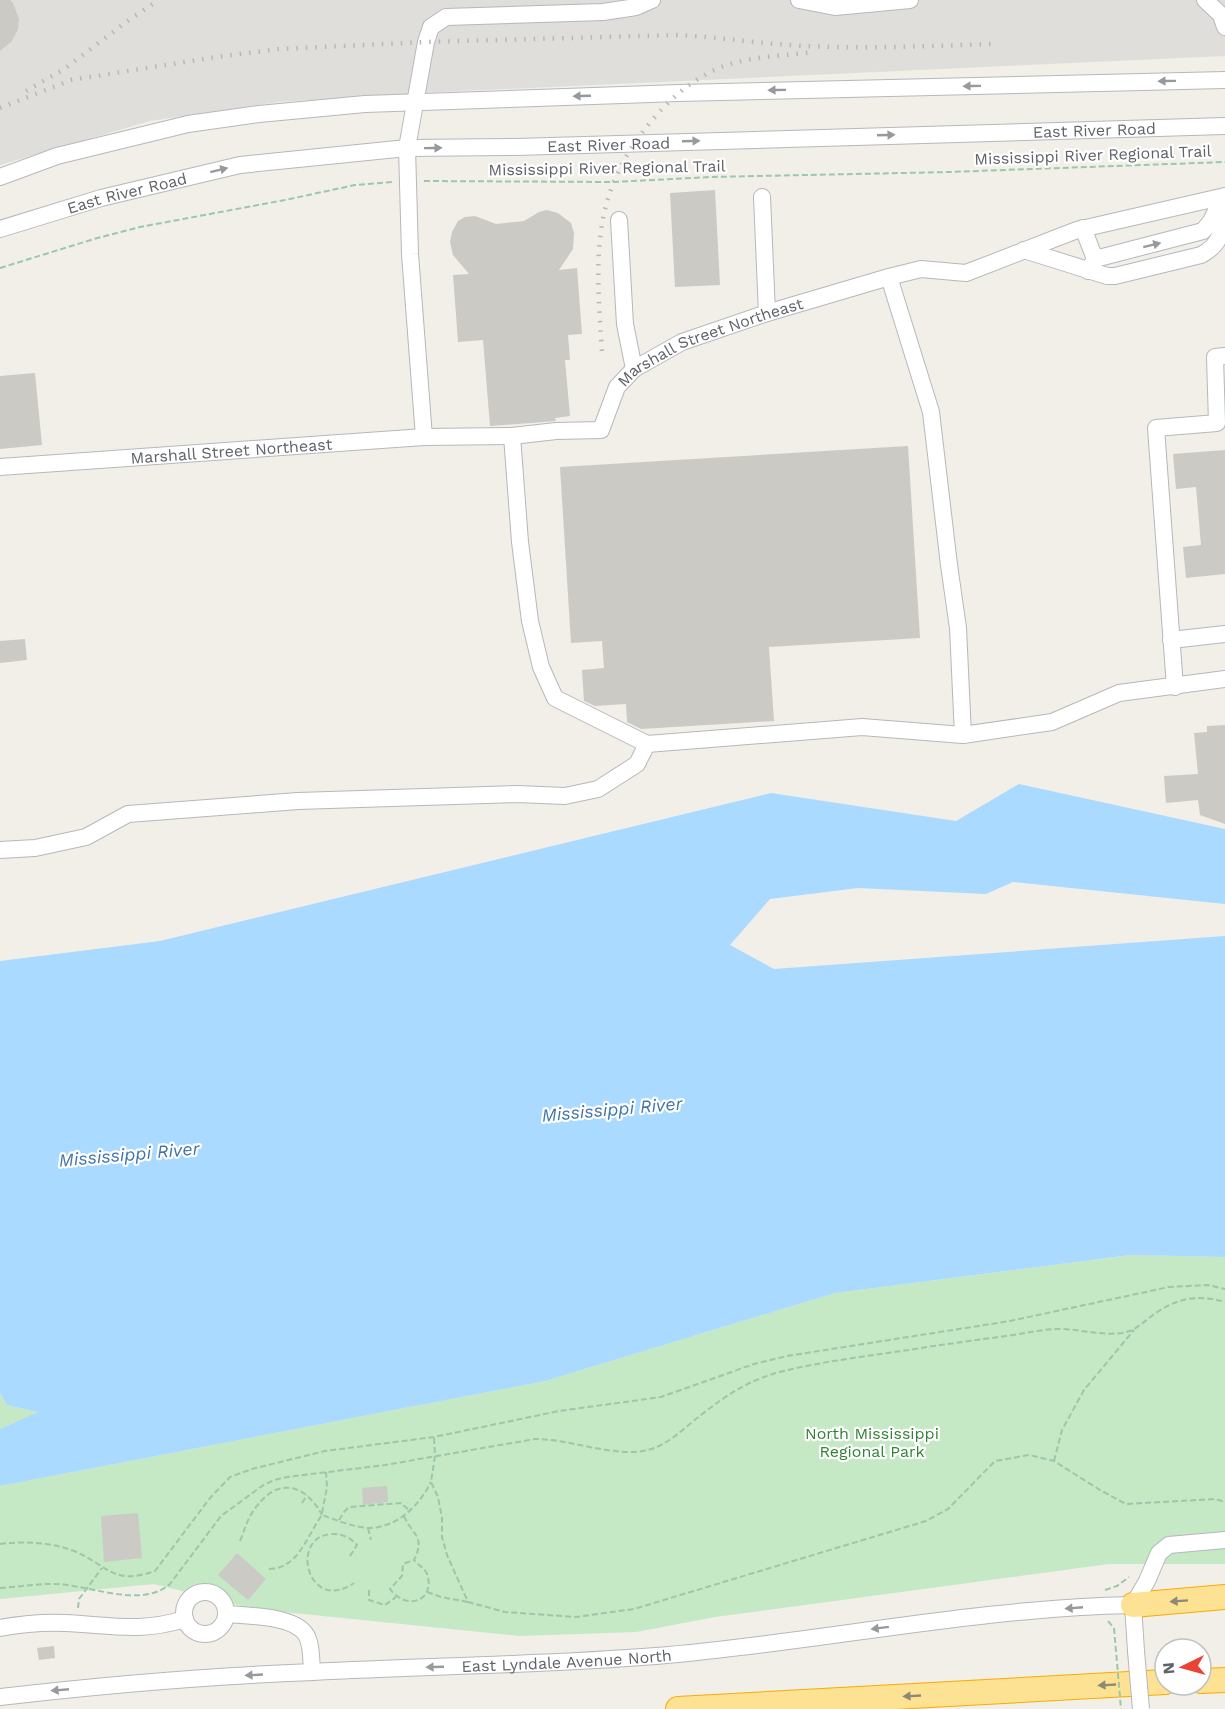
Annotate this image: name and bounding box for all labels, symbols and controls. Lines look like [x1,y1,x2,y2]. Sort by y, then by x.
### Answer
one-way arrow [1157,77,1176,86]
one-way arrow [962,81,981,91]
one-way arrow [767,86,786,95]
one-way arrow [572,91,591,101]
street label: East River Road [1033,119,1156,141]
one-way arrow [877,131,896,140]
street label: East River Road [547,133,670,156]
one-way arrow [682,136,701,146]
street label: Mississippi River Regional Trail [974,141,1212,169]
one-way arrow [424,143,443,153]
street label: Mississippi River Regional Trail [488,156,726,180]
one-way arrow [209,165,228,174]
street label: East River Road [65,168,189,217]
one-way arrow [1142,240,1161,250]
street label: Marshall Street Northeast [613,293,806,390]
street label: Marshall Street Northeast [130,434,333,467]
water label: Mississippi River [541,1092,684,1126]
water label: Mississippi River [58,1137,201,1171]
park label: North Mississippi Regional Park [805,1424,939,1461]
one-way arrow [1169,1596,1188,1606]
one-way arrow [1065,1603,1084,1613]
one-way arrow [871,1623,890,1633]
north arrow [1153,1637,1213,1697]
street label: East Lyndale Avenue North [461,1645,672,1675]
one-way arrow [426,1662,445,1672]
text: N [1159,1662,1179,1675]
one-way arrow [245,1670,264,1680]
one-way arrow [1097,1680,1116,1689]
one-way arrow [50,1686,69,1695]
one-way arrow [902,1691,921,1701]

